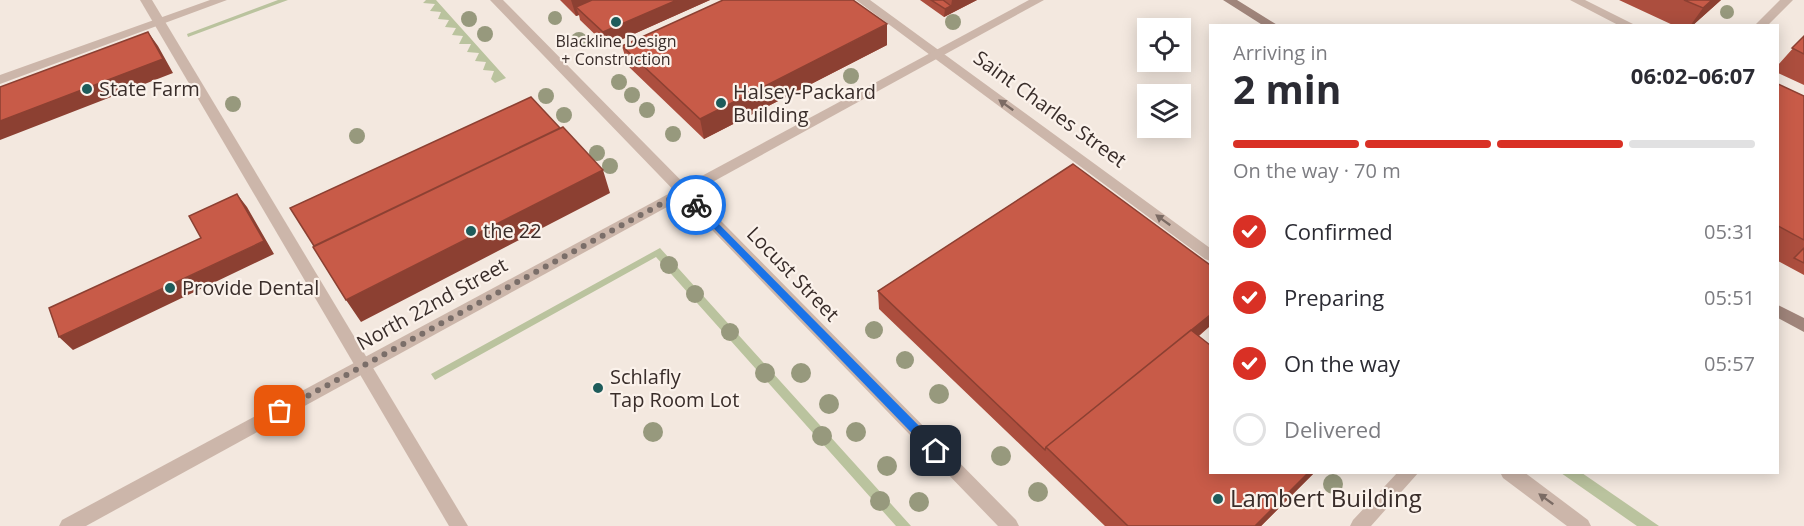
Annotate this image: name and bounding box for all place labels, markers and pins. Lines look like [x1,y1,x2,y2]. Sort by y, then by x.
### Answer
marker: Blackline Design + Construction [609,15,623,29]
place label: Blackline Design + Construction [555,30,677,70]
place label: State Farm [99,75,200,102]
place label: Halsey-Packard Building [733,78,876,128]
marker: State Farm [80,82,94,96]
marker: Halsey-Packard Building [714,96,728,110]
place label: the 22 [483,217,542,244]
marker: the 22 [464,224,478,238]
place label: Provide Dental [182,274,319,301]
marker: Provide Dental [163,281,177,295]
place label: Schlafly Tap Room Lot [610,363,739,413]
marker: Schlafly Tap Room Lot [591,381,605,395]
pin [254,385,305,436]
pin [910,425,961,476]
place label: Lambert Building [1230,481,1422,514]
marker: Lambert Building [1211,492,1225,506]

